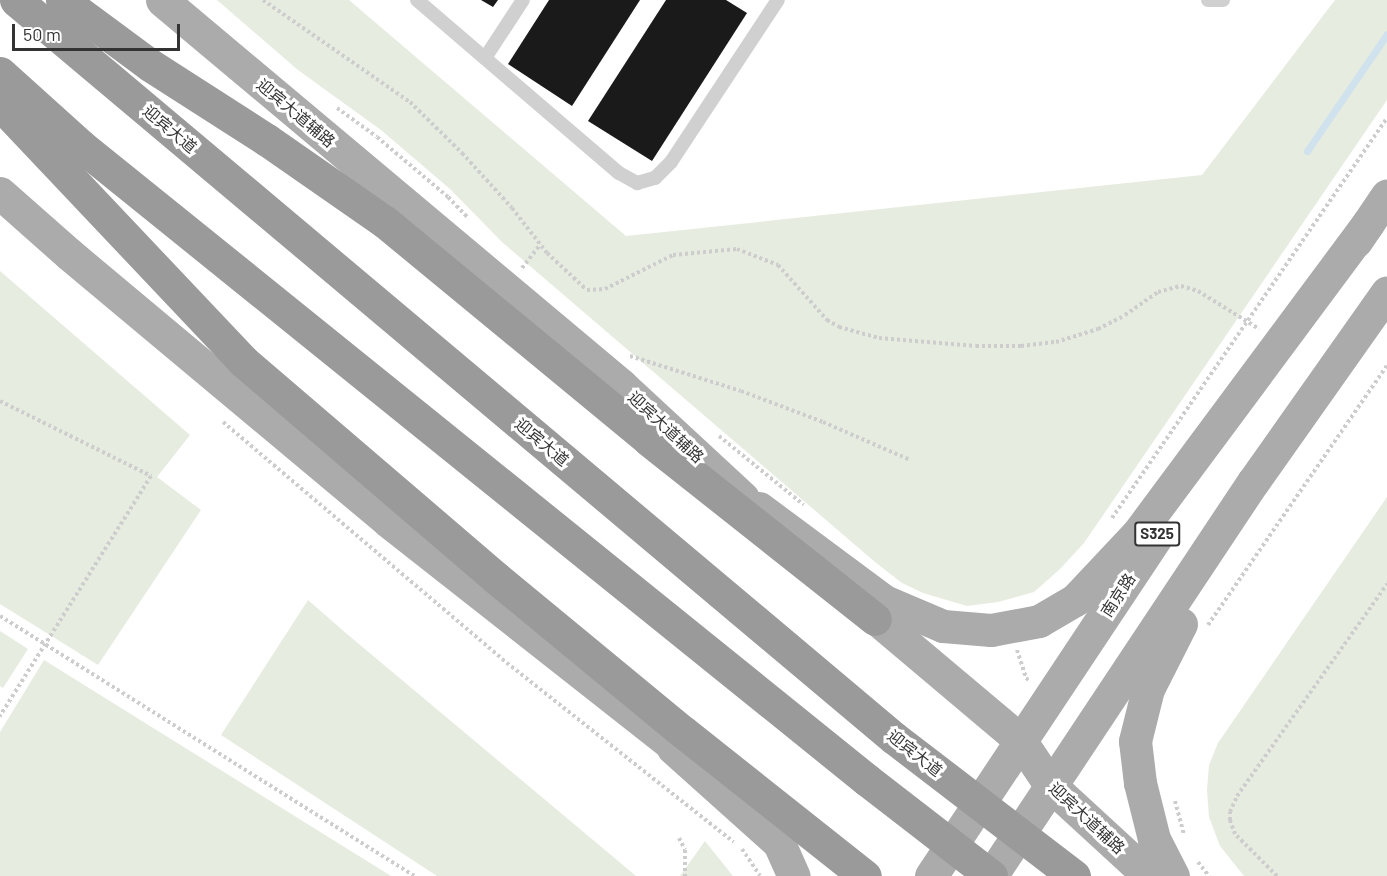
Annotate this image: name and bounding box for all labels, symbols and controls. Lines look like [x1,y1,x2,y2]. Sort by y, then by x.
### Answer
scale bar [15,12,183,50]
text: 50 m [23,23,61,45]
street label: 迎宾大道辅路 [253,75,339,151]
street label: 迎宾大道 [139,101,201,157]
street label: 迎宾大道辅路 [624,387,708,467]
street label: 迎宾大道 [511,414,573,470]
road number: S325 [1133,522,1181,546]
street label: 南京路 [1097,570,1139,620]
street label: 迎宾大道 [884,726,946,780]
street label: 迎宾大道辅路 [1045,778,1129,858]

